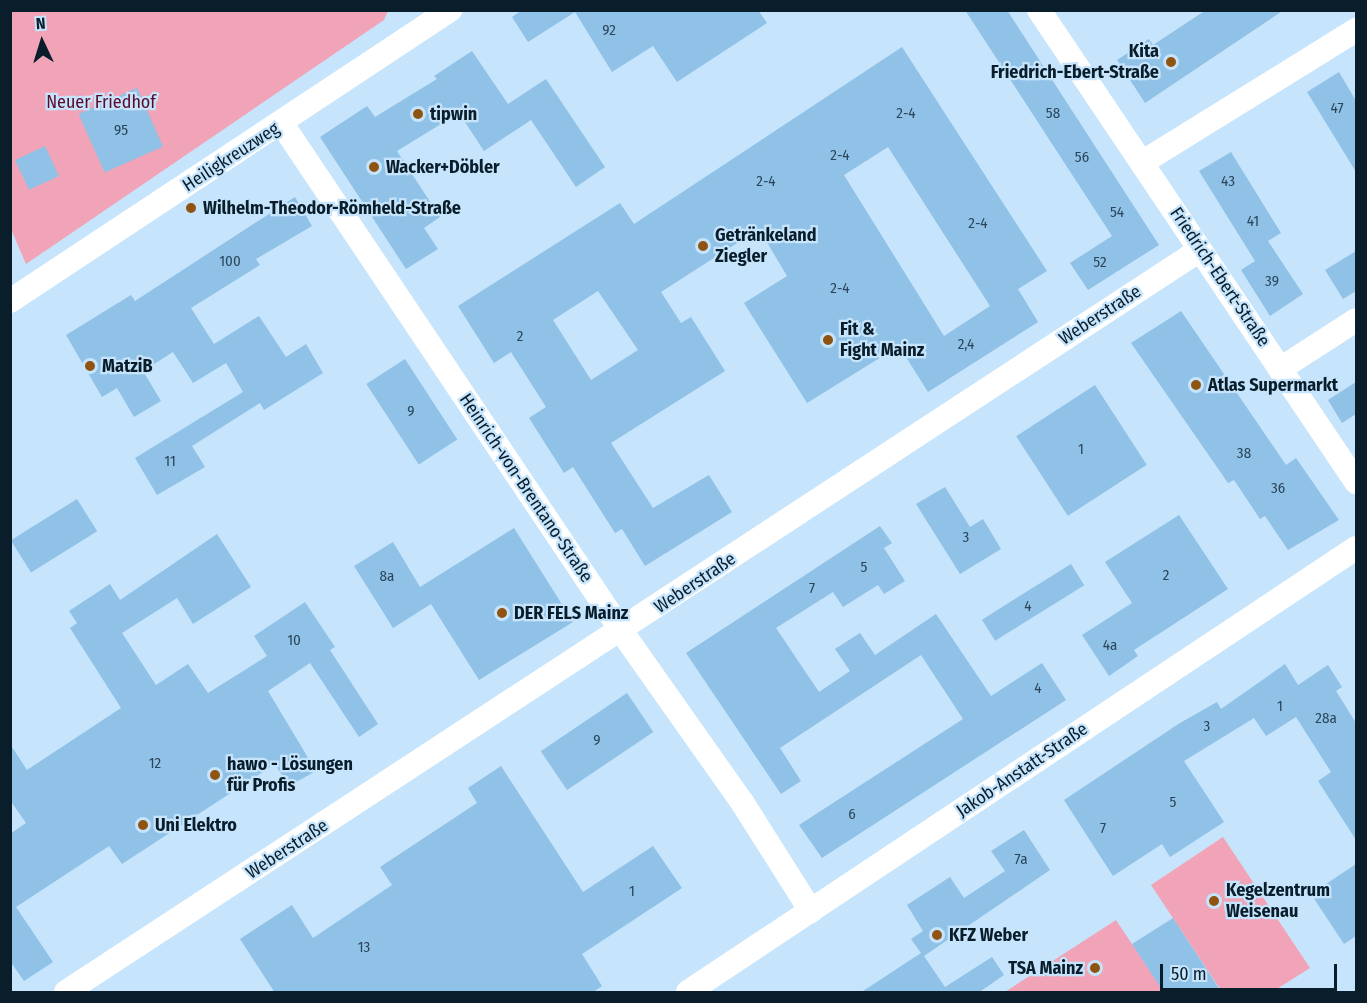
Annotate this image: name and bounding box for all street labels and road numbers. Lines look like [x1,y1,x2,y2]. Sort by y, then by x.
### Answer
street label: Heiligkreuzweg [179,118,283,196]
street label: Friedrich-Ebert-Straße [1165,203,1275,351]
street label: Weberstraße [1055,281,1145,349]
street label: Heinrich-von-Brentano-Straße [455,389,597,587]
street label: Weberstraße [650,548,740,618]
street label: Jakob-Anstatt-Straße [952,718,1092,822]
street label: Weberstraße [242,815,332,883]

